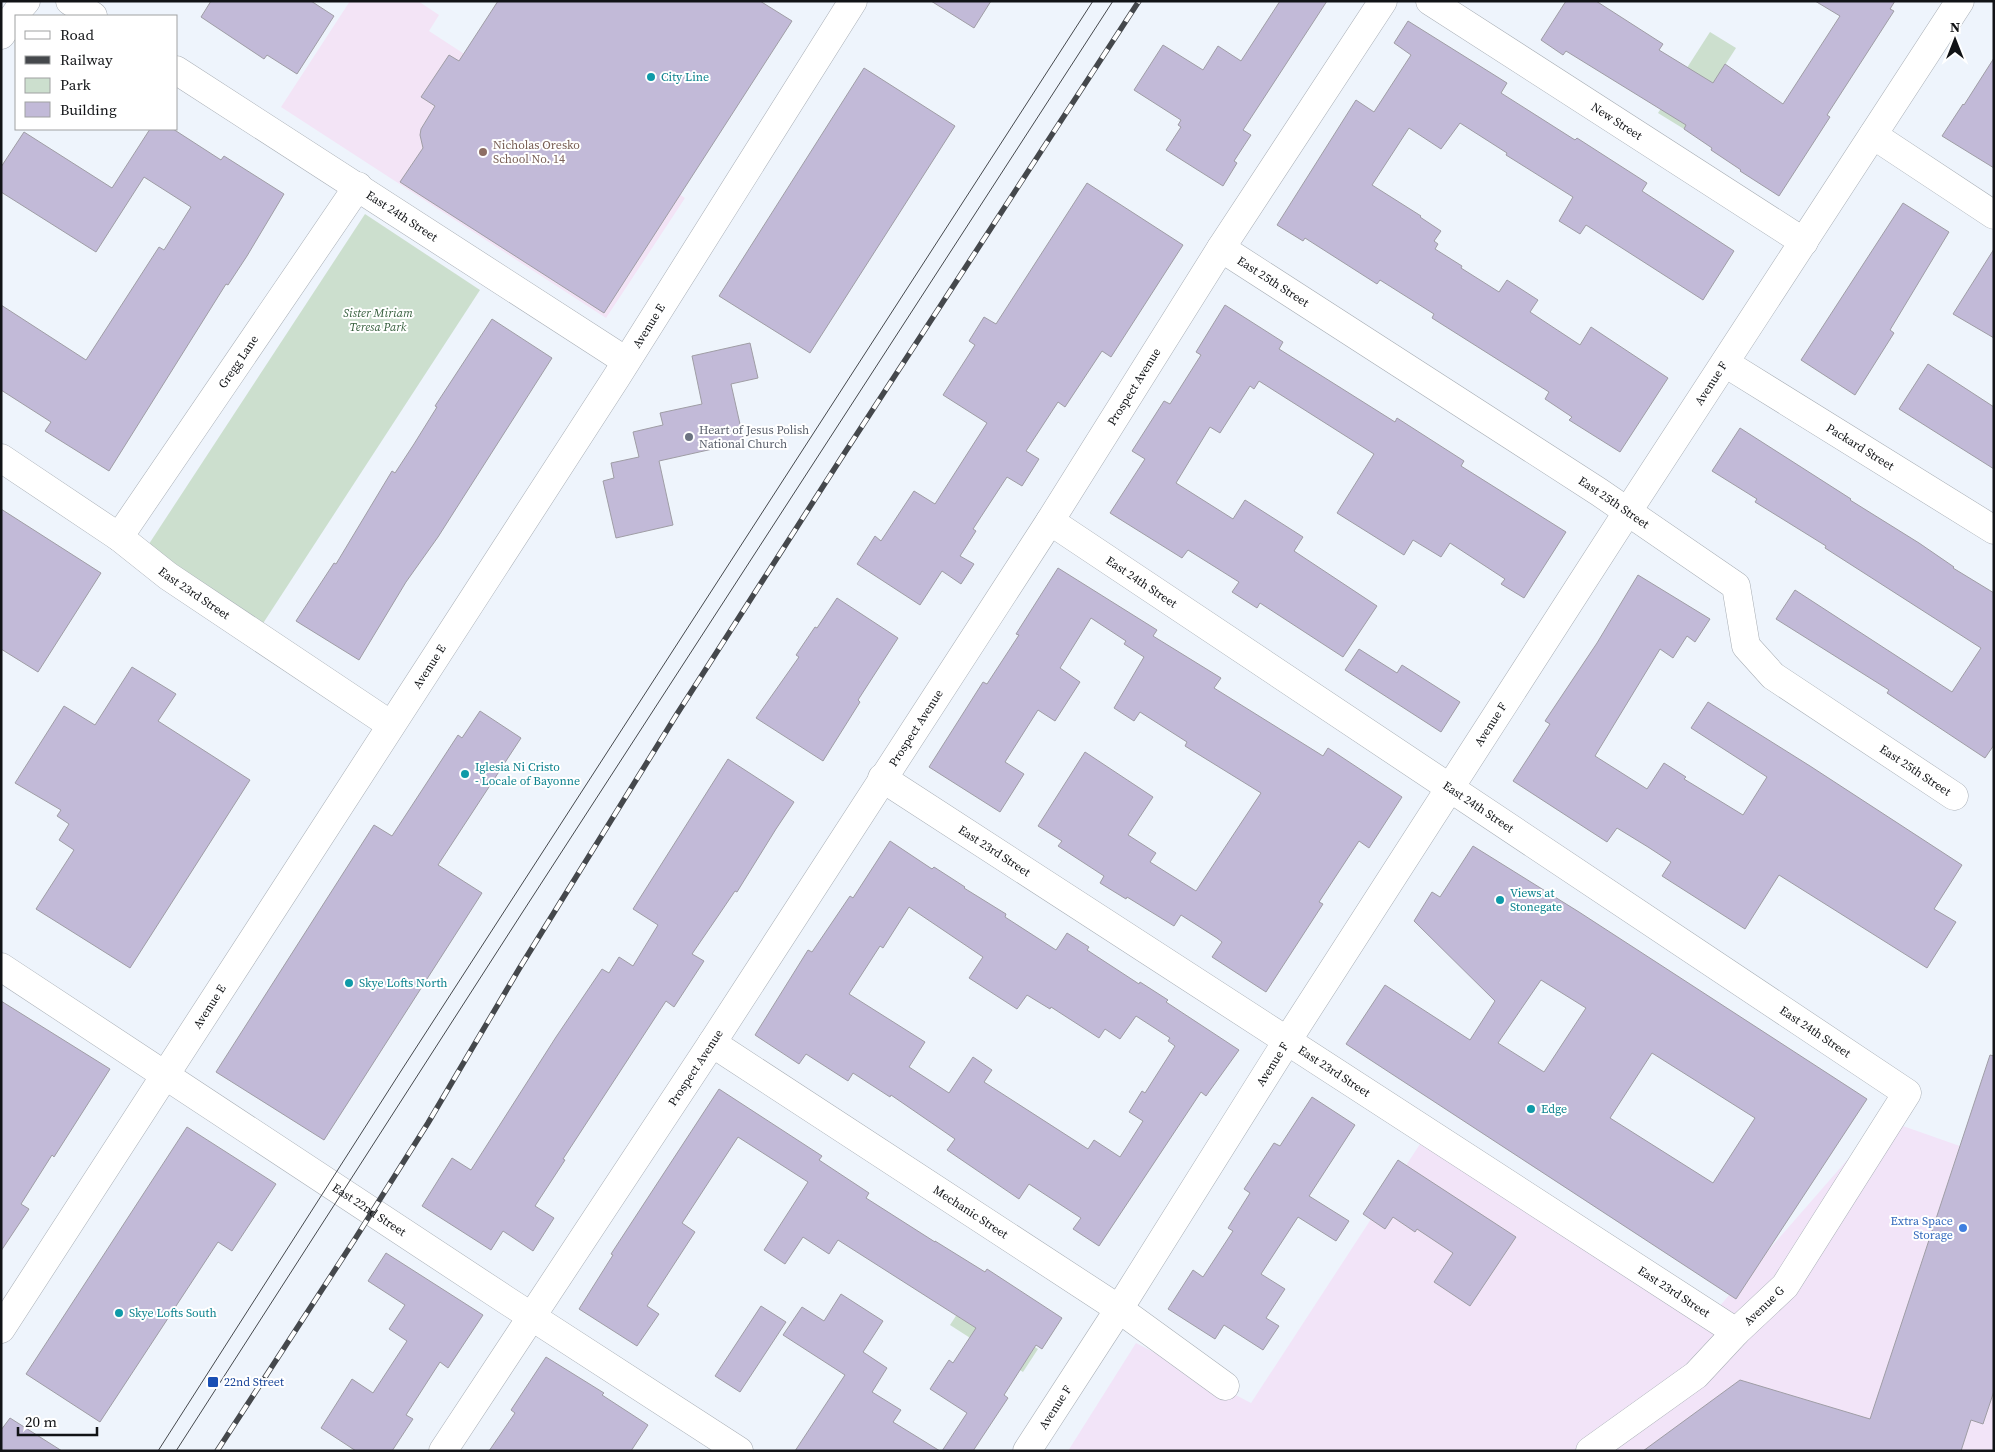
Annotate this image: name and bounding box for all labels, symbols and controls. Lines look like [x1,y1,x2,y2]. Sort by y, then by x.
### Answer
legend [15,15,178,130]
north arrow [1930,15,1980,65]
text: N [1950,17,1960,37]
text: Road [60,24,94,45]
text: Railway [60,49,113,70]
place label: City Line [661,69,709,85]
marker: City Line [645,71,657,83]
text: Park [60,74,92,95]
text: Building [60,99,117,120]
street label: New Street [1588,99,1645,144]
place label: Nicholas Oresko School No. 14 [493,137,580,167]
marker: Nicholas Oresko School No. 14 [477,146,489,158]
street label: East 24th Street [363,187,441,245]
street label: East 25th Street [1234,253,1312,311]
street label: Avenue E [629,301,669,351]
park label: Sister Miriam Teresa Park [343,305,413,335]
street label: Gregg Lane [215,332,262,391]
street label: Prospect Avenue [1104,345,1164,429]
street label: Avenue F [1691,358,1731,408]
street label: Packard Street [1823,420,1897,474]
place label: Heart of Jesus Polish National Church [699,422,809,452]
marker: Heart of Jesus Polish National Church [683,431,695,443]
street label: East 25th Street [1575,473,1652,532]
street label: East 24th Street [1103,553,1180,612]
street label: East 23rd Street [155,563,233,623]
street label: Avenue E [409,641,450,692]
street label: Prospect Avenue [885,686,947,770]
street label: Avenue F [1471,699,1511,749]
street label: East 25th Street [1877,741,1954,800]
place label: Iglesia Ni Cristo - Locale of Bayonne [475,759,580,789]
marker: Iglesia Ni Cristo - Locale of Bayonne [459,768,471,780]
street label: East 24th Street [1440,777,1517,836]
street label: East 23rd Street [955,822,1034,880]
place label: Views at Stonegate [1510,885,1562,915]
marker: Views at Stonegate [1494,894,1506,906]
place label: Skye Lofts North [359,975,448,991]
marker: Skye Lofts North [343,977,355,989]
street label: Avenue E [189,981,230,1032]
street label: East 24th Street [1777,1002,1854,1061]
street label: Prospect Avenue [665,1026,727,1109]
street label: Avenue F [1253,1039,1292,1089]
street label: East 23rd Street [1295,1042,1373,1101]
place label: Edge [1541,1101,1567,1117]
marker: Edge [1525,1103,1537,1115]
street label: East 22nd Street [329,1180,409,1240]
street label: Mechanic Street [930,1182,1011,1242]
place label: Extra Space Storage [1891,1213,1953,1243]
marker: Extra Space Storage [1957,1222,1969,1234]
street label: East 23rd Street [1635,1262,1713,1321]
street label: Avenue G [1740,1283,1788,1329]
place label: Skye Lofts South [129,1305,217,1321]
marker: Skye Lofts South [113,1307,125,1319]
place label: 22nd Street [224,1374,284,1390]
marker: 22nd Street [206,1375,220,1389]
street label: Avenue F [1035,1382,1075,1432]
scale bar [18,1404,96,1436]
text: 20 m [25,1411,57,1432]

